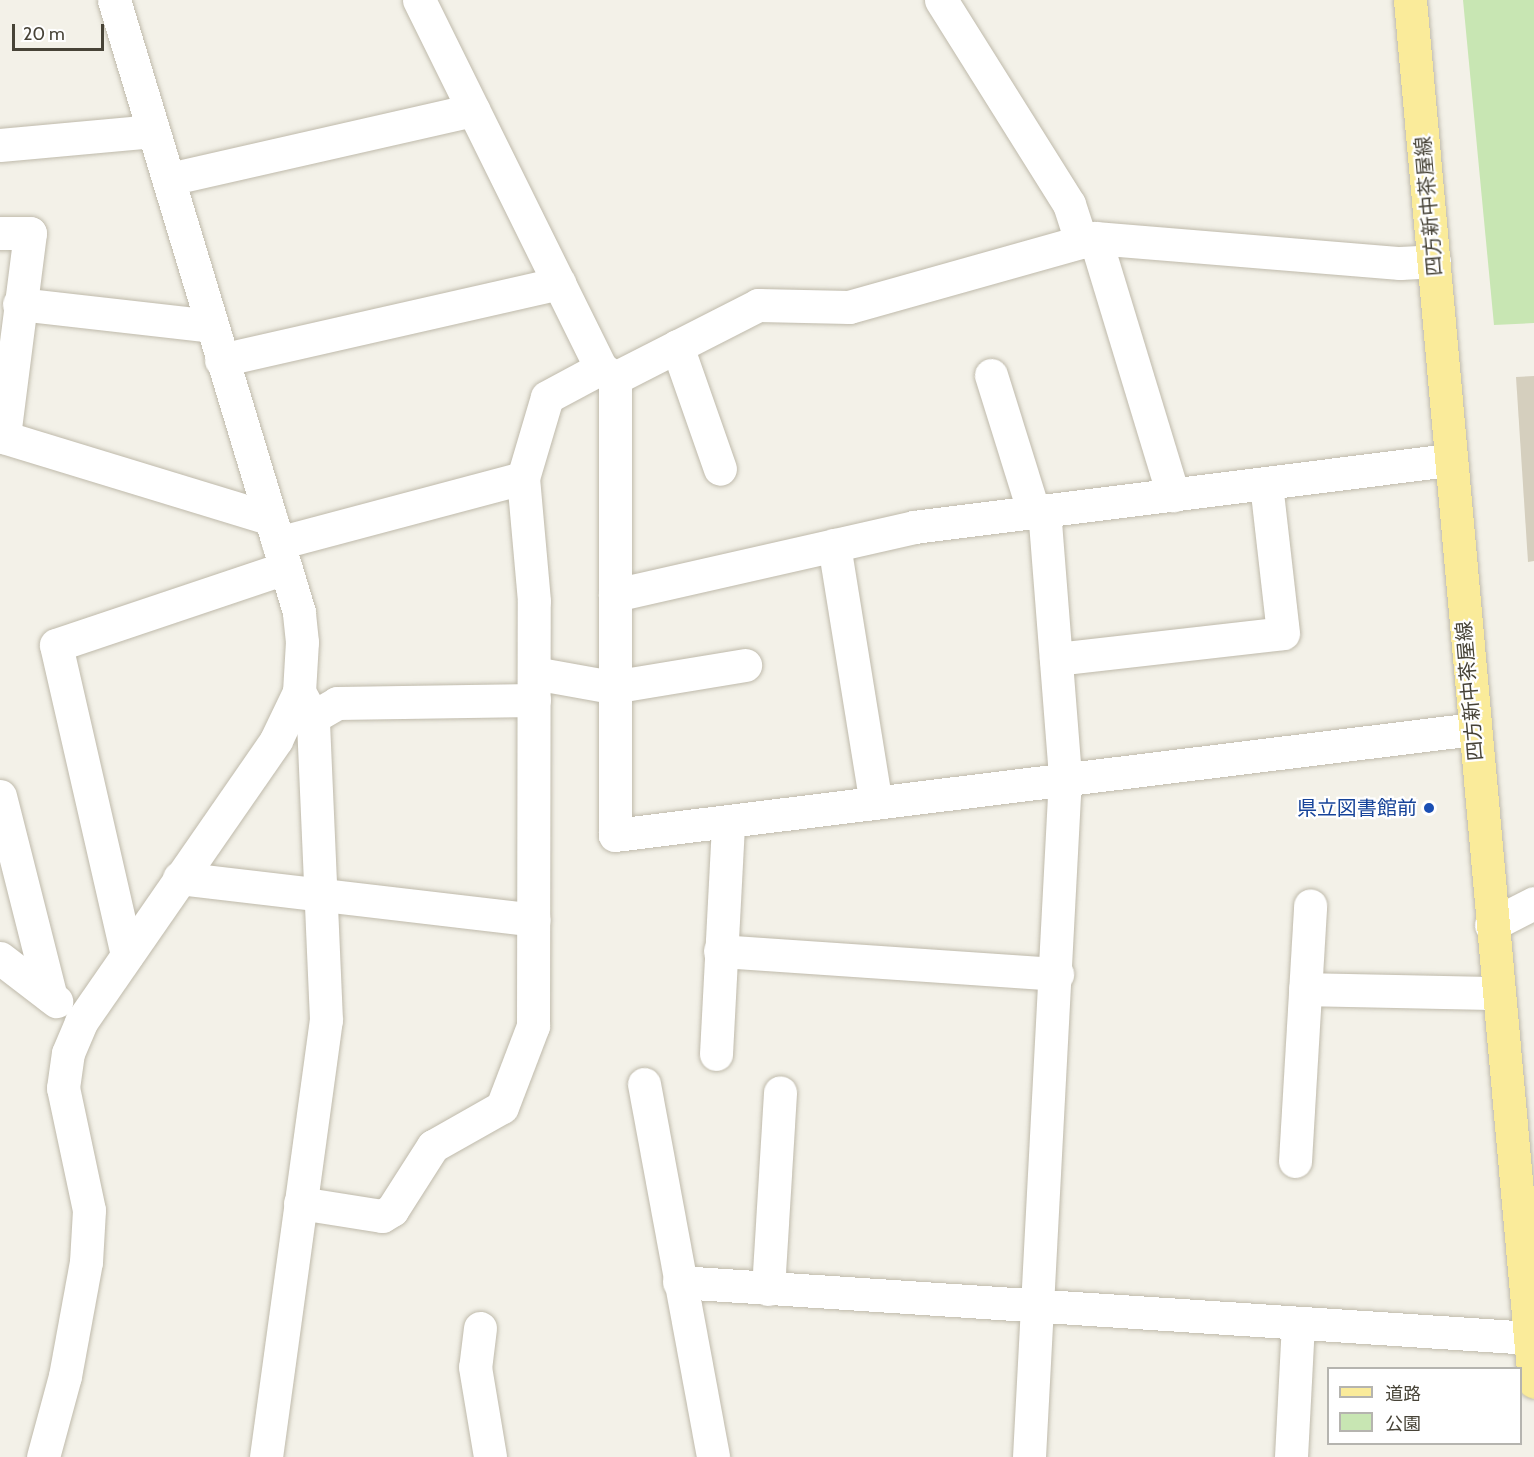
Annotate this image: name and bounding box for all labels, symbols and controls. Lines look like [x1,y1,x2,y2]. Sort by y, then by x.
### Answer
scale bar [15,12,106,50]
text: 20 m [23,23,65,45]
street label: 四方新中茶屋線 [1411,135,1447,277]
street label: 四方新中茶屋線 [1452,620,1488,762]
place label: 県立図書館前 [1297,796,1417,820]
marker: 県立図書館前 [1422,801,1436,815]
legend [1327,1367,1522,1445]
text: 道路 [1385,1383,1421,1405]
text: 公園 [1385,1413,1421,1435]

